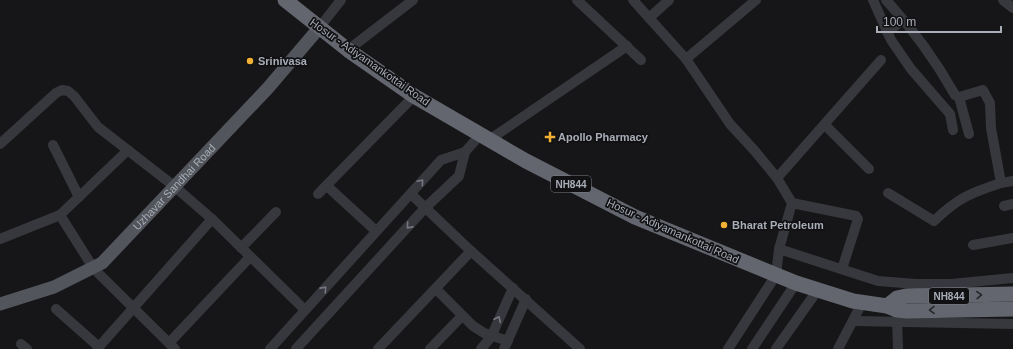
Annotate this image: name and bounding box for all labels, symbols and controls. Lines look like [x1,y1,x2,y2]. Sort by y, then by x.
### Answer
scale bar [877,8,1001,34]
text: 100 m [883,15,916,29]
street label: Hosur - Adiyamankottai Road [308,16,432,108]
place label: Srinivasa [258,55,308,67]
marker: Srinivasa [245,56,255,66]
place label: Apollo Pharmacy [558,131,649,143]
marker: Apollo Pharmacy [545,132,555,142]
street label: Uzhavar Sandhai Road [131,142,218,232]
road number: NH844 [551,176,591,192]
one-way arrow [417,179,424,187]
street label: Hosur - Adiyamankottai Road [605,196,741,266]
place label: Bharat Petroleum [732,219,824,231]
marker: Bharat Petroleum [719,220,729,230]
one-way arrow [406,221,414,229]
one-way arrow [320,286,327,293]
road number: NH844 [929,288,969,304]
one-way arrow [976,290,982,299]
one-way arrow [929,306,935,314]
one-way arrow [493,316,501,324]

